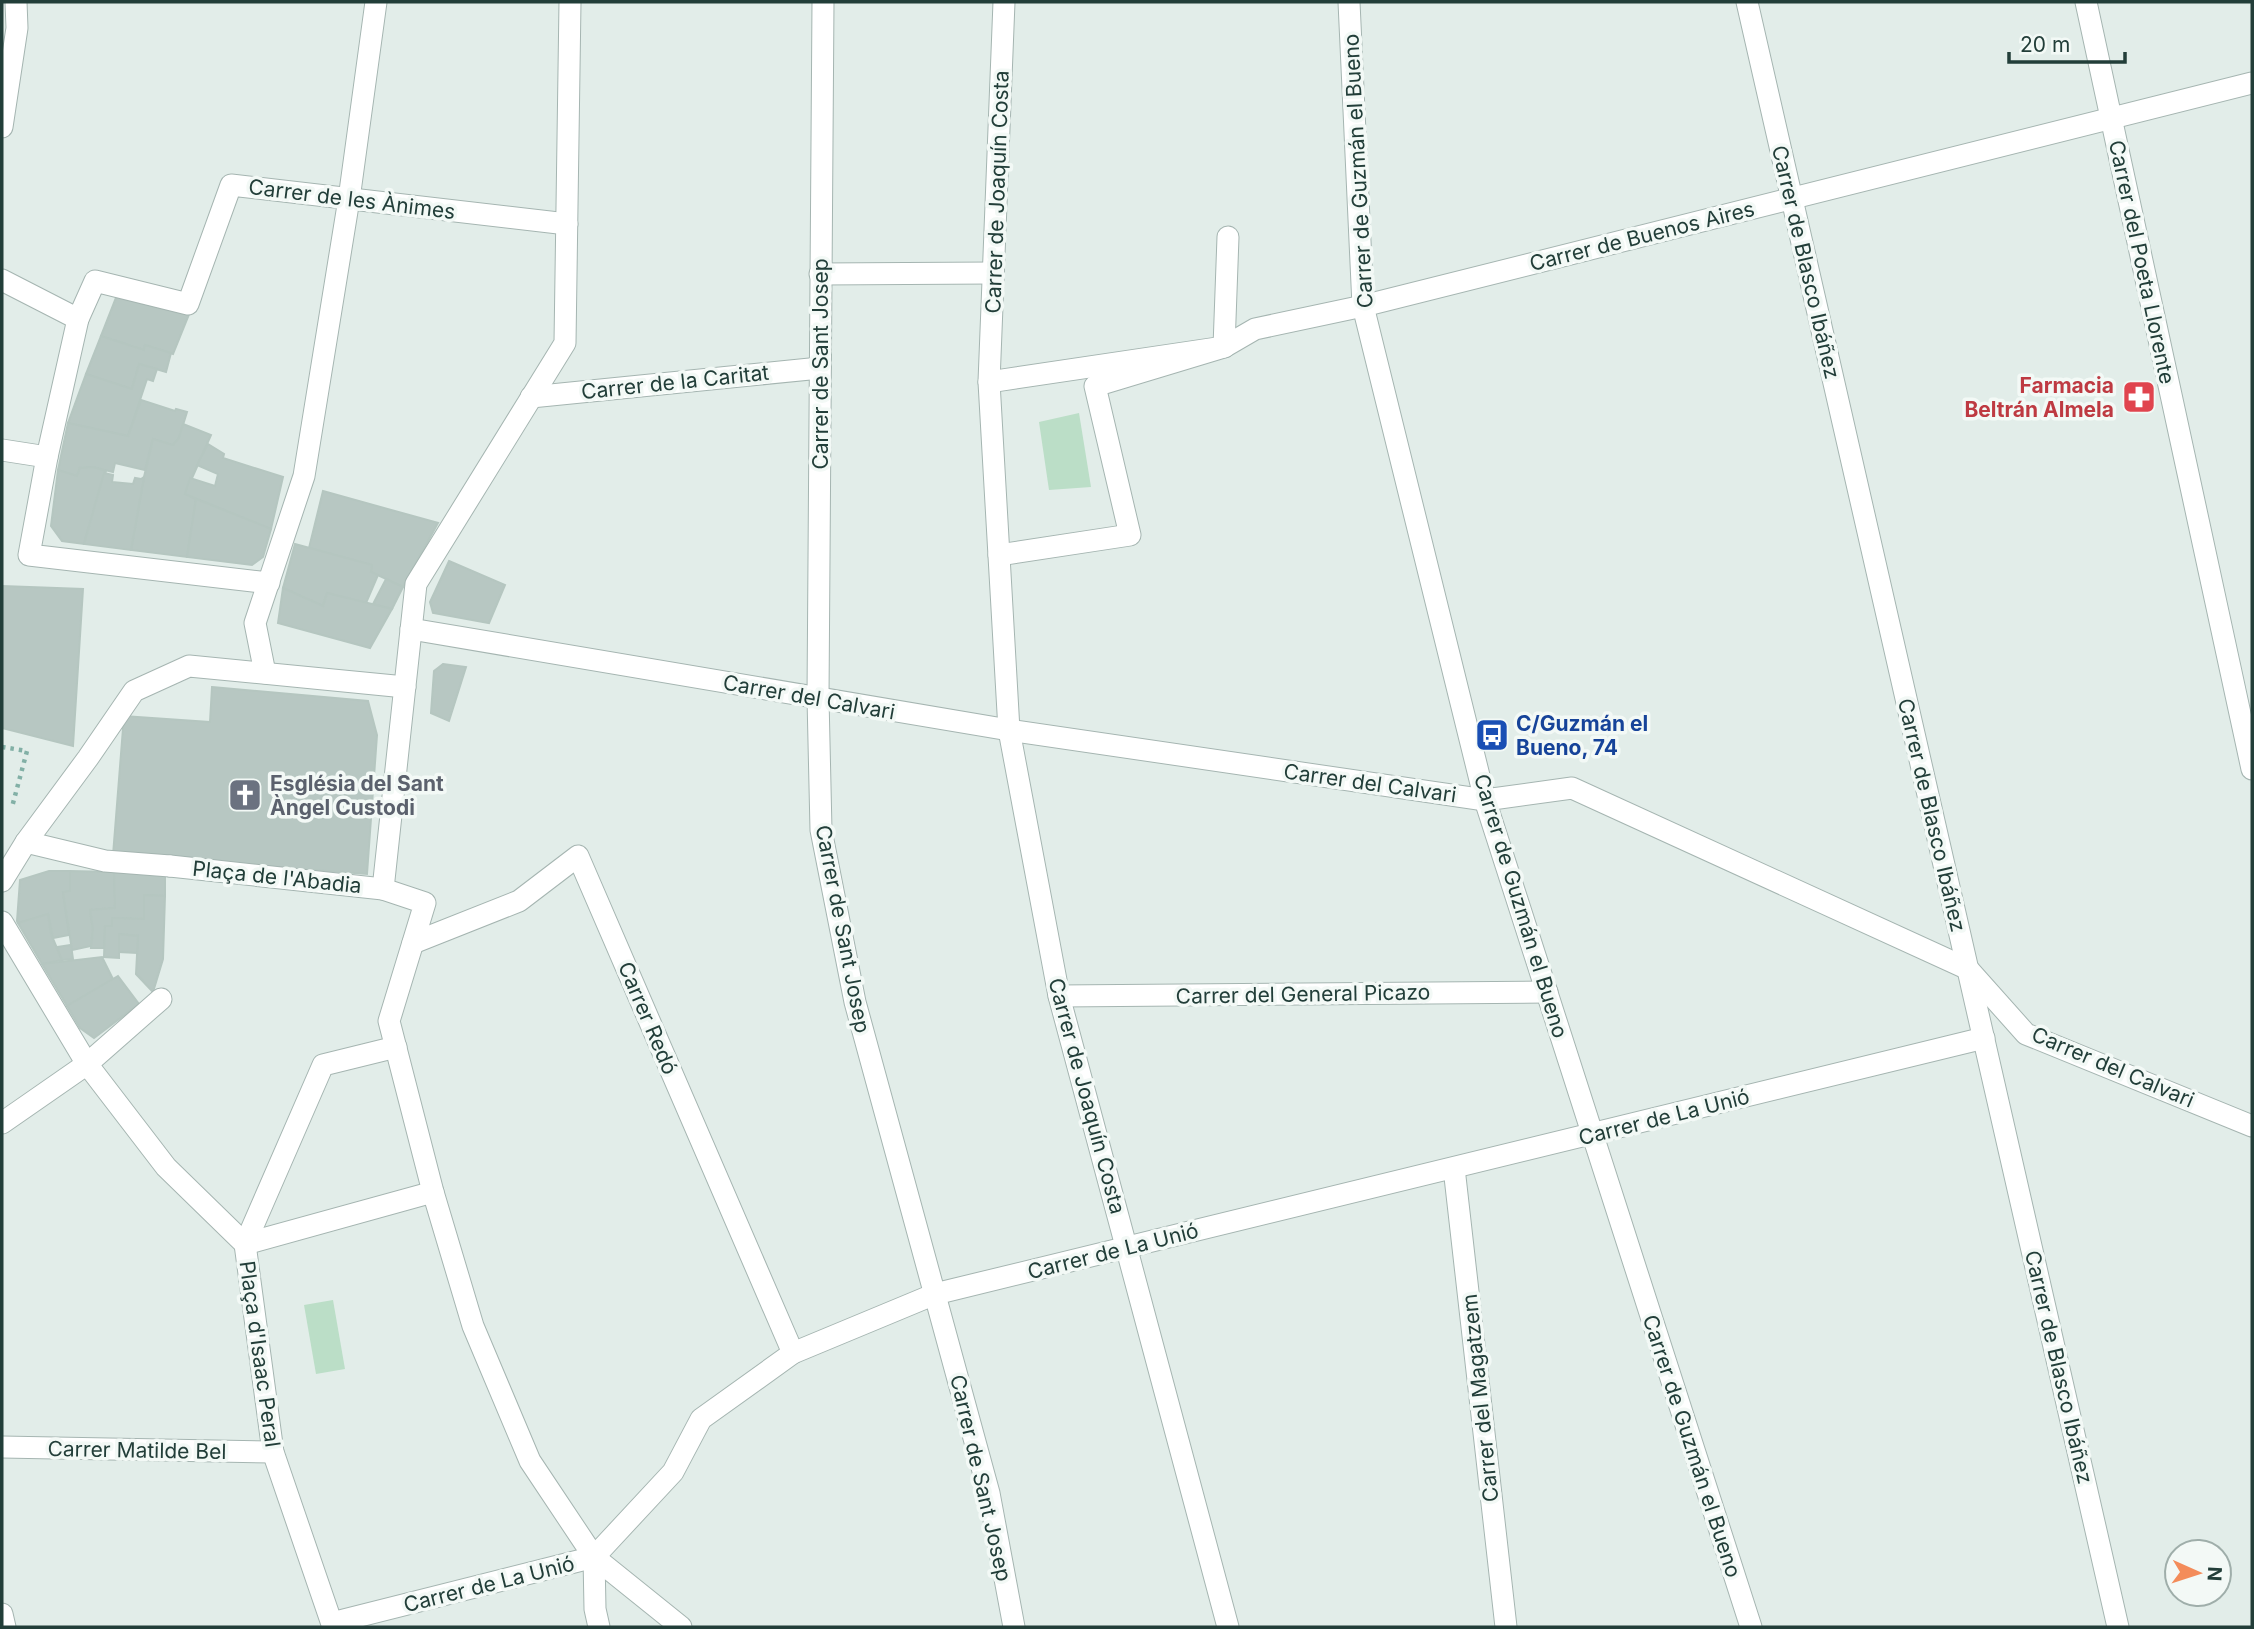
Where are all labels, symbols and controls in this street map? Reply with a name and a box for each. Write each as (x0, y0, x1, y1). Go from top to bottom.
scale bar (2009, 21, 2124, 65)
text: 20 m (2020, 32, 2070, 57)
street label: Carrer de Guzmán el Bueno (1338, 33, 1378, 309)
street label: Carrer de Joaquín Costa (980, 70, 1014, 314)
street label: Carrer del Poeta Llorente (2104, 138, 2180, 386)
street label: Carrer de Blasco Ibáñez (1767, 143, 1845, 381)
street label: Carrer de les Ànimes (247, 173, 457, 224)
street label: Carrer de Buenos Aires (1527, 196, 1757, 276)
street label: Carrer de Sant Josep (808, 258, 833, 470)
street label: Carrer de la Caritat (580, 360, 770, 404)
place label: Farmacia Beltrán Almela (1964, 373, 2114, 422)
pharmacy icon: Farmacia Beltrán Almela (2120, 378, 2158, 416)
street label: Carrer del Calvari (721, 670, 897, 724)
street label: Carrer de Blasco Ibáñez (1893, 696, 1971, 934)
place label: C/Guzmán el Bueno, 74 (1516, 711, 1648, 760)
bus stop icon: C/Guzmán el Bueno, 74 (1473, 716, 1511, 754)
street label: Carrer del Calvari (1282, 758, 1458, 808)
place label: Església del Sant Àngel Custodi (270, 771, 444, 820)
street label: Carrer de Guzmán el Bueno (1469, 771, 1573, 1041)
church icon: Església del Sant Àngel Custodi (226, 776, 264, 814)
street label: Carrer de Sant Josep (811, 823, 875, 1035)
street label: Plaça de l'Abadia (191, 856, 363, 898)
street label: Carrer Redó (613, 958, 683, 1078)
street label: Carrer de Joaquín Costa (1043, 975, 1131, 1217)
street label: Carrer del General Picazo (1175, 979, 1431, 1009)
street label: Carrer del Calvari (2028, 1021, 2198, 1113)
street label: Carrer de La Unió (1576, 1084, 1752, 1150)
street label: Carrer de La Unió (1025, 1218, 1201, 1284)
street label: Carrer de Blasco Ibáñez (2020, 1248, 2098, 1486)
street label: Plaça d'Isaac Peral (235, 1259, 285, 1449)
street label: Carrer del Magatzem (1457, 1293, 1503, 1503)
street label: Carrer de Guzmán el Bueno (1638, 1311, 1746, 1581)
street label: Carrer de Sant Josep (945, 1372, 1017, 1584)
street label: Carrer Matilde Bel (47, 1436, 227, 1464)
north arrow (2163, 1538, 2233, 1608)
street label: Carrer de La Unió (401, 1551, 577, 1617)
text: N (2203, 1566, 2226, 1582)

